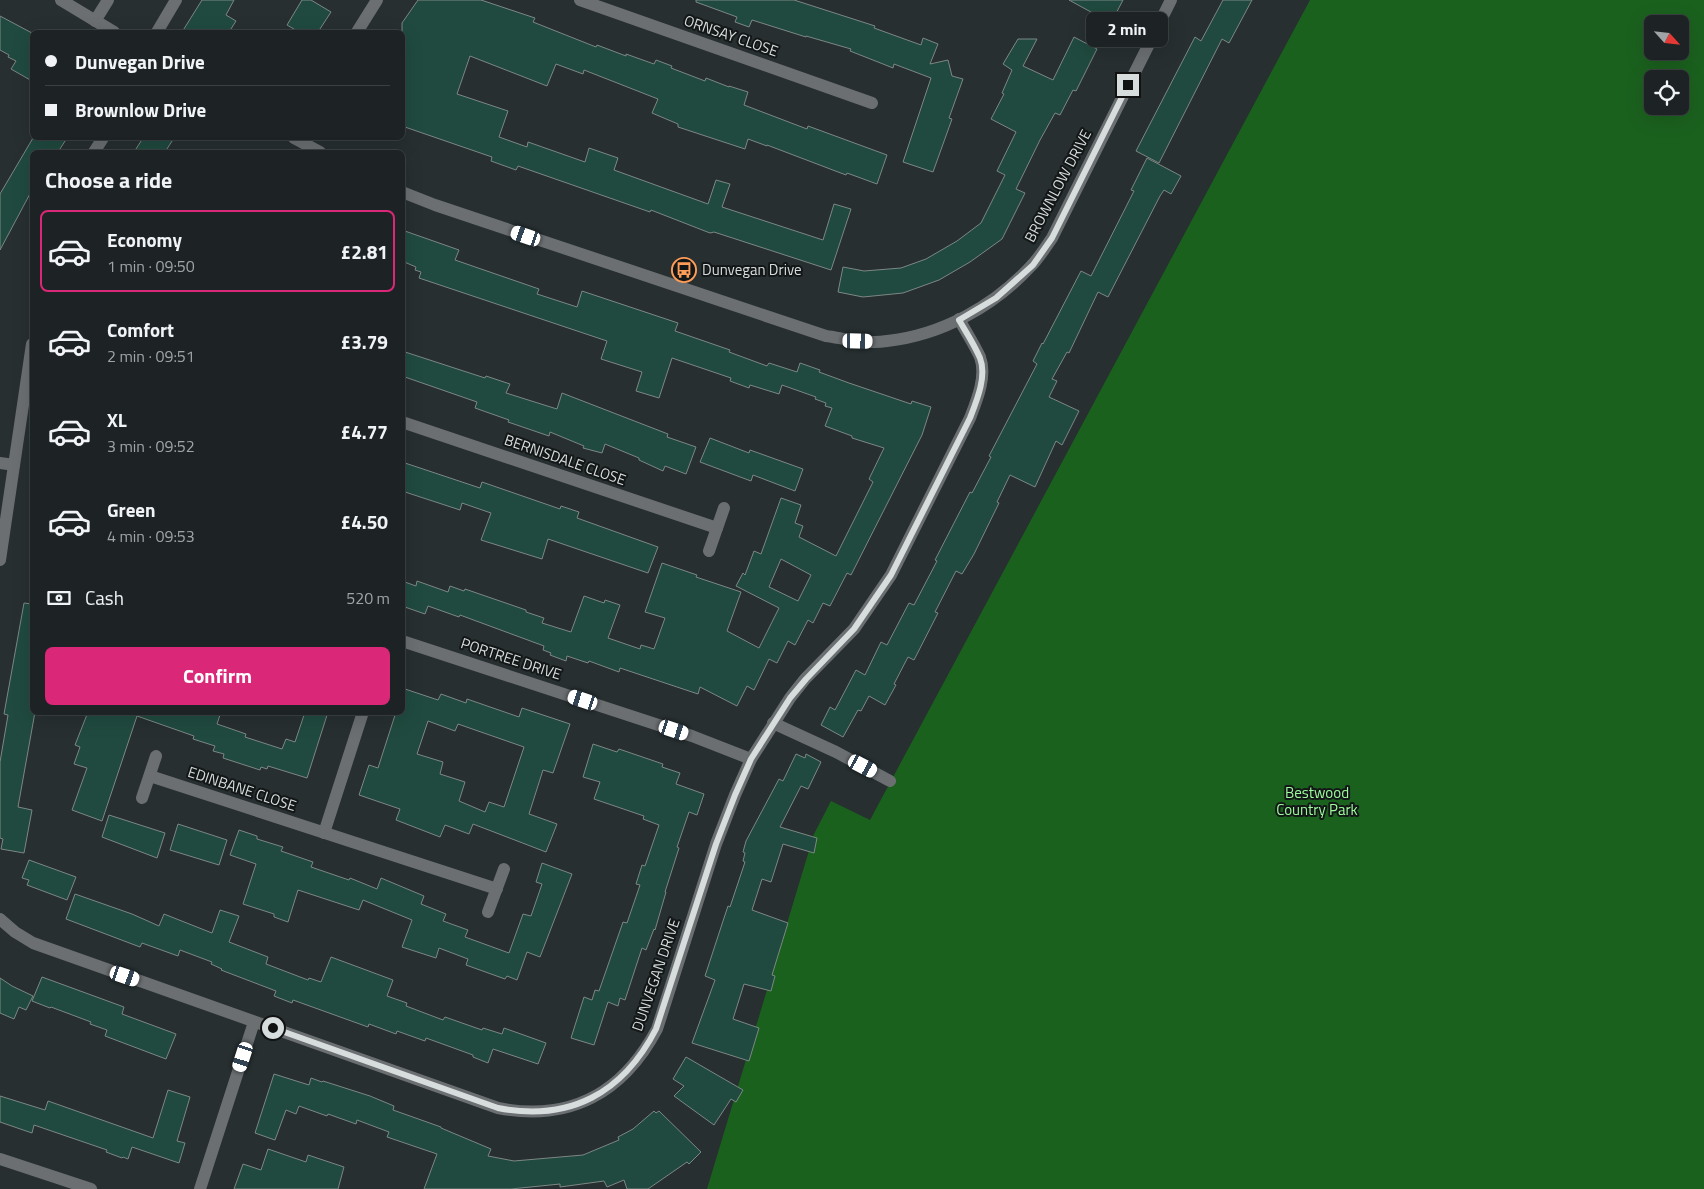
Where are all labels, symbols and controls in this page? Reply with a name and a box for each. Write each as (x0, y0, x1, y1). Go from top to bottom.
street label: ORNSAY CLOSE (681, 9, 781, 62)
callout: 2 min (1087, 12, 1169, 48)
north arrow (1644, 15, 1689, 60)
map controls (1644, 15, 1689, 115)
text: 2 min (1108, 17, 1146, 41)
text: Dunvegan Drive (75, 47, 205, 76)
button: locate (1644, 70, 1689, 115)
route end (1117, 74, 1139, 96)
text: Brownlow Drive (75, 95, 206, 124)
street label: BROWNLOW DRIVE (1018, 125, 1097, 246)
text: Choose a ride (45, 163, 172, 197)
car (509, 224, 542, 248)
text: Economy (107, 225, 182, 254)
icon: car (47, 229, 92, 274)
text: £2.81 (341, 237, 388, 266)
text: 1 min · 09:50 (107, 254, 195, 278)
bus stop icon: Dunvegan Drive (671, 257, 697, 283)
place label: Dunvegan Drive (702, 258, 802, 281)
text: Comfort (107, 315, 174, 344)
icon: car (47, 319, 92, 364)
text: £3.79 (341, 327, 388, 356)
car (842, 333, 873, 349)
text: 2 min · 09:51 (107, 344, 195, 368)
text: XL (107, 405, 127, 434)
icon: car (47, 409, 92, 454)
text: £4.77 (341, 417, 388, 446)
street label: BERNISDALE CLOSE (501, 428, 629, 491)
text: 3 min · 09:52 (107, 434, 195, 458)
text: Green (107, 495, 156, 524)
icon: car (47, 499, 92, 544)
text: £4.50 (341, 507, 388, 536)
text: 4 min · 09:53 (107, 524, 195, 548)
text: Cash (85, 583, 124, 612)
icon: cash (45, 584, 73, 612)
text: 520 m (346, 586, 390, 610)
street label: PORTREE DRIVE (458, 631, 564, 686)
button: Confirm (45, 647, 390, 705)
car (566, 688, 599, 712)
car (657, 718, 690, 742)
car (846, 752, 879, 780)
street label: EDINBANE CLOSE (185, 760, 299, 817)
park label: Bestwood Country Park (1276, 781, 1358, 821)
street label: DUNVEGAN DRIVE (626, 915, 686, 1034)
car (108, 964, 141, 988)
route start (262, 1017, 284, 1039)
car (231, 1040, 254, 1074)

